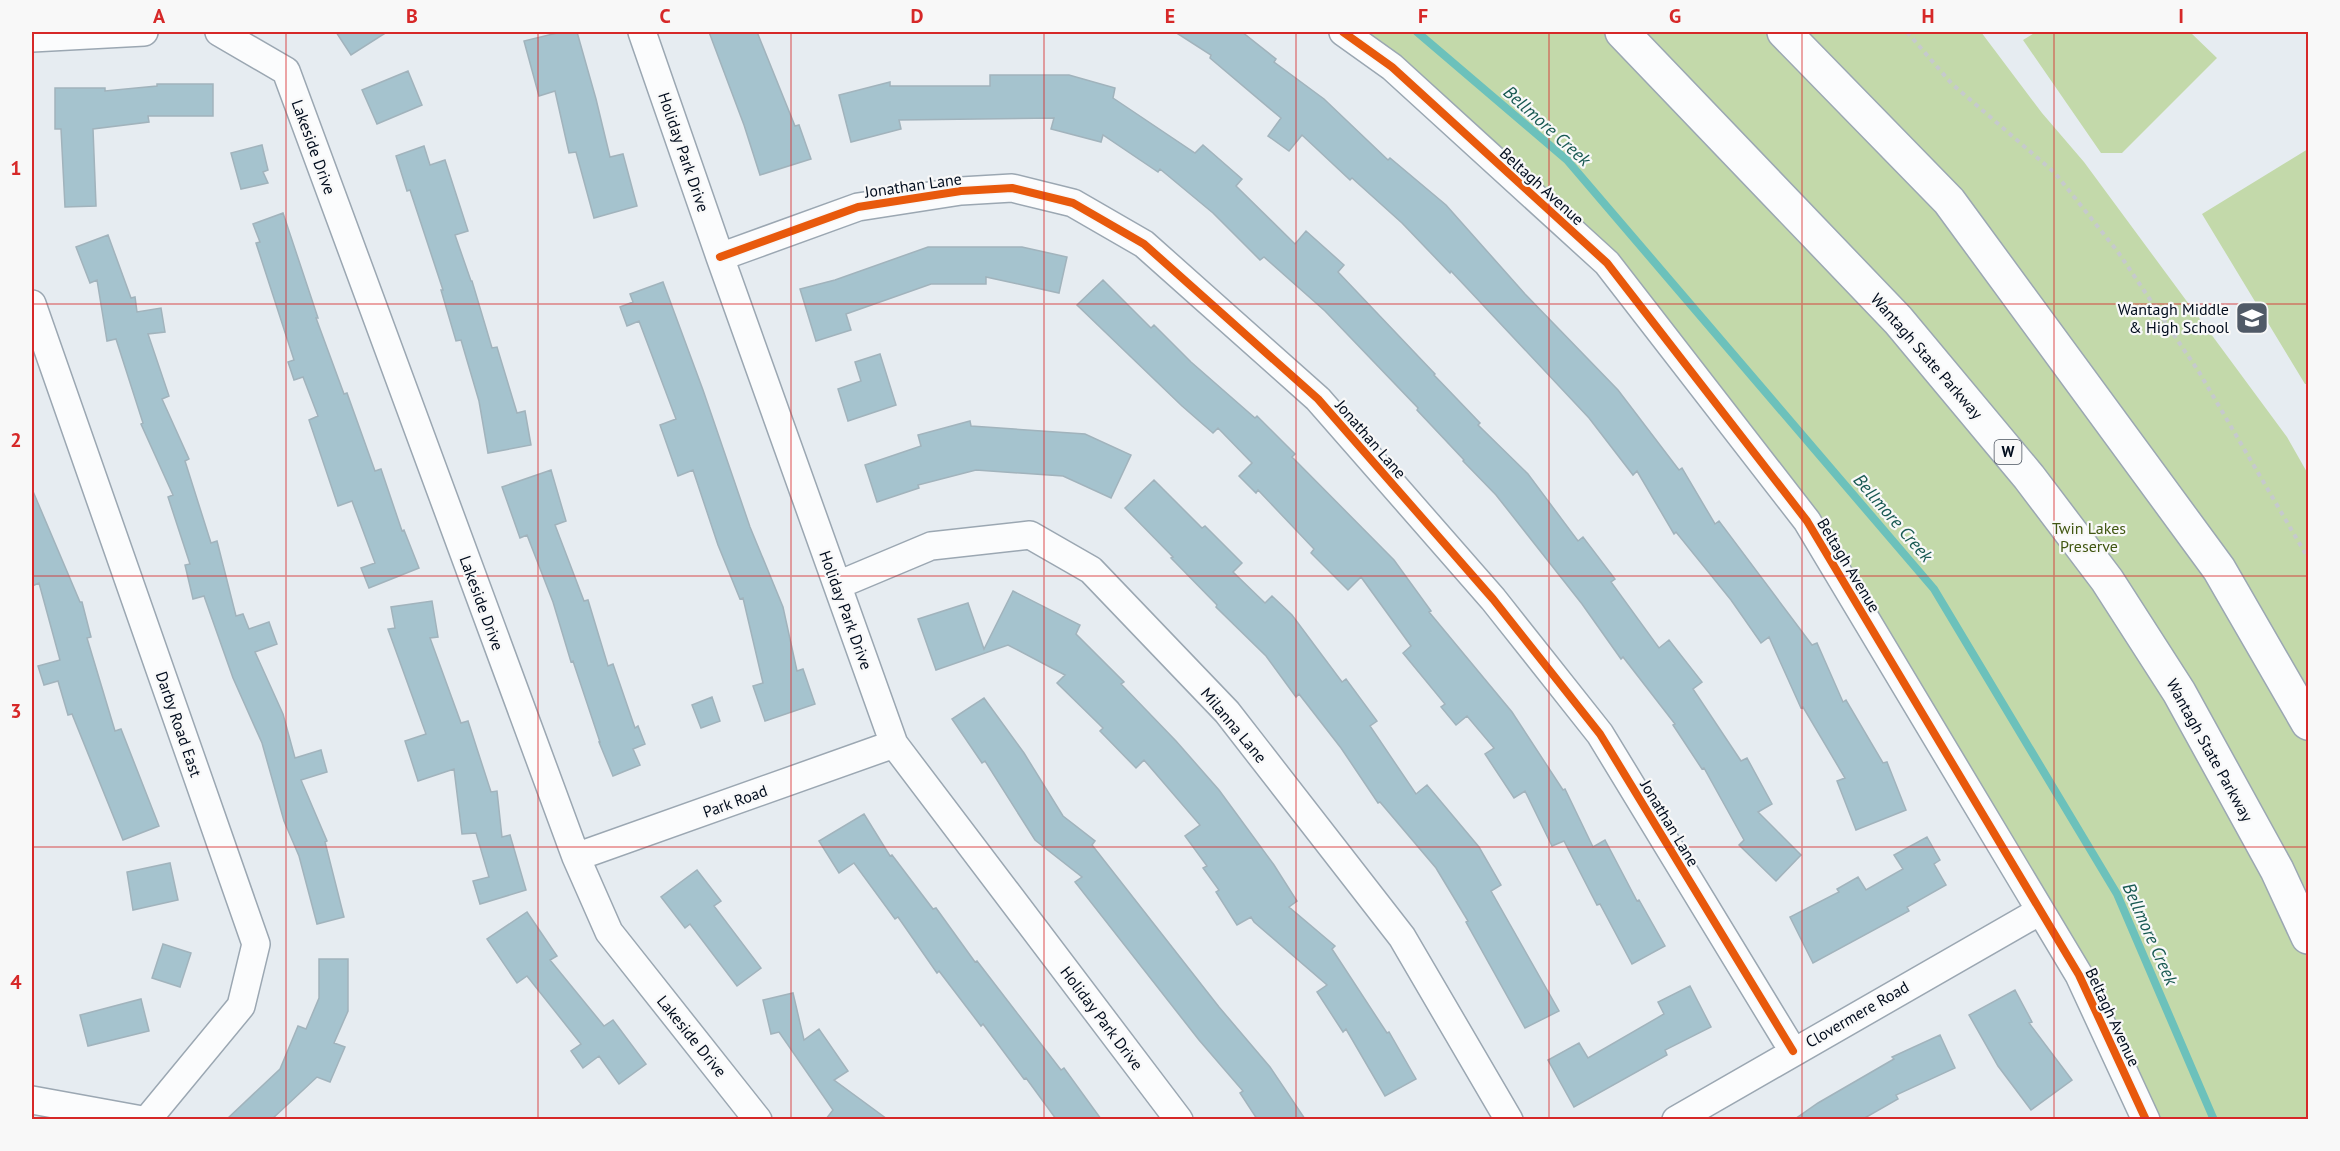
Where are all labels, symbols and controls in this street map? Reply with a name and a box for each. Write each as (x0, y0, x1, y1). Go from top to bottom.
text: A (153, 3, 166, 29)
text: B (406, 3, 418, 29)
text: C (659, 3, 671, 29)
text: D (911, 3, 924, 29)
text: E (1165, 3, 1175, 29)
text: F (1418, 3, 1428, 29)
text: G (1669, 3, 1681, 29)
text: H (1921, 3, 1935, 29)
text: I (2178, 3, 2184, 29)
water label: Bellmore Creek (1499, 80, 1596, 171)
street label: Holiday Park Drive (654, 90, 714, 214)
street label: Lakeside Drive (288, 97, 340, 197)
street label: Beltagh Avenue (1496, 143, 1588, 229)
text: 1 (10, 155, 22, 181)
street label: Jonathan Lane (862, 168, 963, 202)
street label: Wantagh State Parkway (1867, 289, 1987, 423)
place label: Wantagh Middle & High School (2118, 299, 2229, 337)
school or university icon: Wantagh Middle & High School (2234, 300, 2270, 336)
street label: Jonathan Lane (1331, 395, 1411, 482)
text: 2 (10, 427, 22, 453)
road number: W (1994, 440, 2022, 464)
water label: Bellmore Creek (1849, 469, 1939, 567)
street label: Beltagh Avenue (1813, 514, 1885, 616)
park label: Twin Lakes Preserve (2052, 518, 2126, 556)
street label: Holiday Park Drive (815, 548, 877, 672)
street label: Lakeside Drive (456, 553, 508, 653)
street label: Darby Road East (152, 669, 207, 780)
street label: Wantagh State Parkway (2162, 675, 2258, 825)
street label: Milanna Lane (1197, 683, 1271, 767)
text: 3 (10, 698, 22, 724)
street label: Jonathan Lane (1636, 775, 1704, 870)
street label: Park Road (700, 780, 770, 822)
water label: Bellmore Creek (2118, 879, 2184, 989)
street label: Holiday Park Drive (1056, 962, 1148, 1074)
street label: Beltagh Avenue (2081, 964, 2145, 1070)
text: 4 (10, 969, 22, 995)
street label: Clovermere Road (1802, 976, 1912, 1052)
street label: Lakeside Drive (653, 991, 731, 1081)

